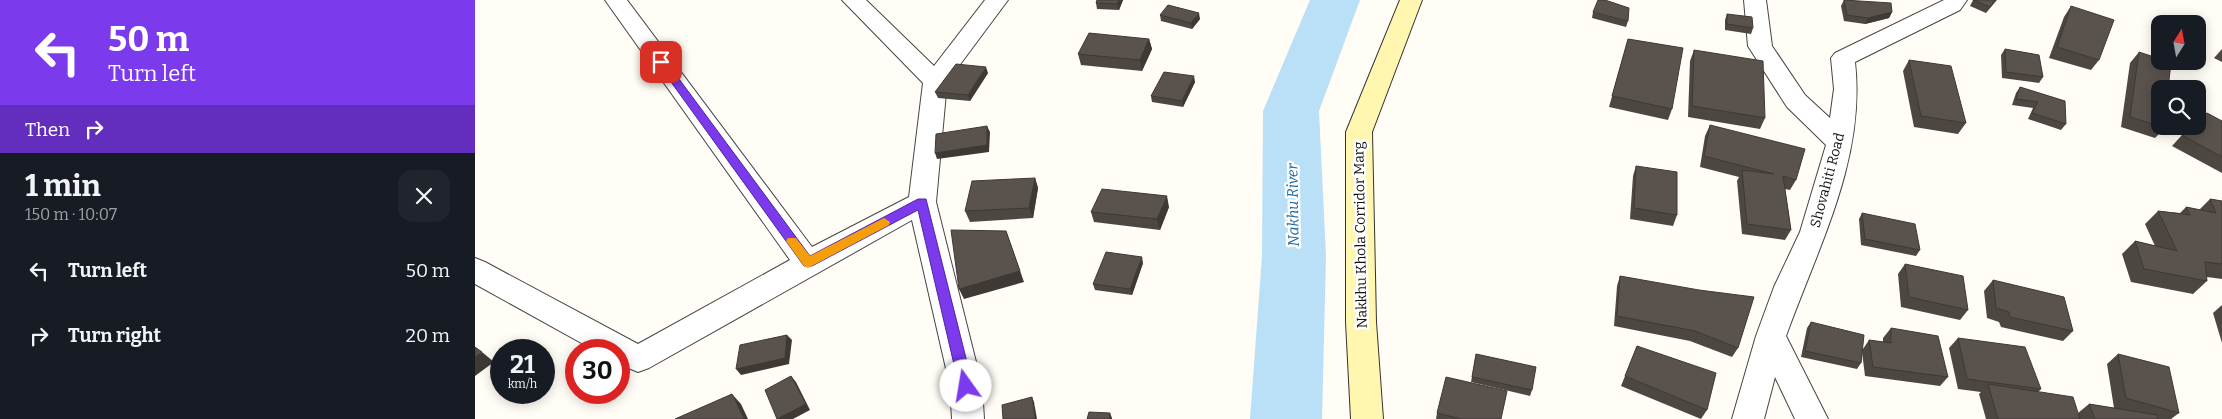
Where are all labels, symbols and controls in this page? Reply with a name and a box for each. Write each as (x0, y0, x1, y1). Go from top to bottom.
north arrow (2151, 15, 2206, 70)
map controls (2151, 15, 2206, 135)
text: 50 m (108, 18, 189, 60)
icon: left (25, 20, 90, 85)
pin (640, 41, 682, 83)
icon: arrive (647, 48, 675, 76)
text: Turn left (108, 60, 196, 87)
button: search (2151, 80, 2206, 135)
icon: right (80, 115, 108, 143)
text: Then (25, 118, 70, 141)
street label: Shovahiti Road (1807, 131, 1848, 229)
street label: Nakkhu Khola Corridor Marg (1350, 141, 1371, 329)
water label: Nakhu River (1283, 162, 1303, 247)
text: 1 min (25, 168, 101, 204)
button: close (398, 170, 450, 222)
text: 150 m · 10:07 (25, 205, 117, 224)
icon: left (25, 257, 53, 285)
text: Turn left (68, 259, 147, 282)
text: 50 m (406, 259, 450, 282)
icon: right (25, 322, 53, 350)
text: Turn right (68, 324, 161, 347)
text: 20 m (406, 324, 450, 347)
speed limit sign: 30 (565, 339, 630, 404)
text: 21 (510, 350, 535, 380)
position arrow (939, 359, 991, 411)
text: km/h (508, 377, 537, 391)

